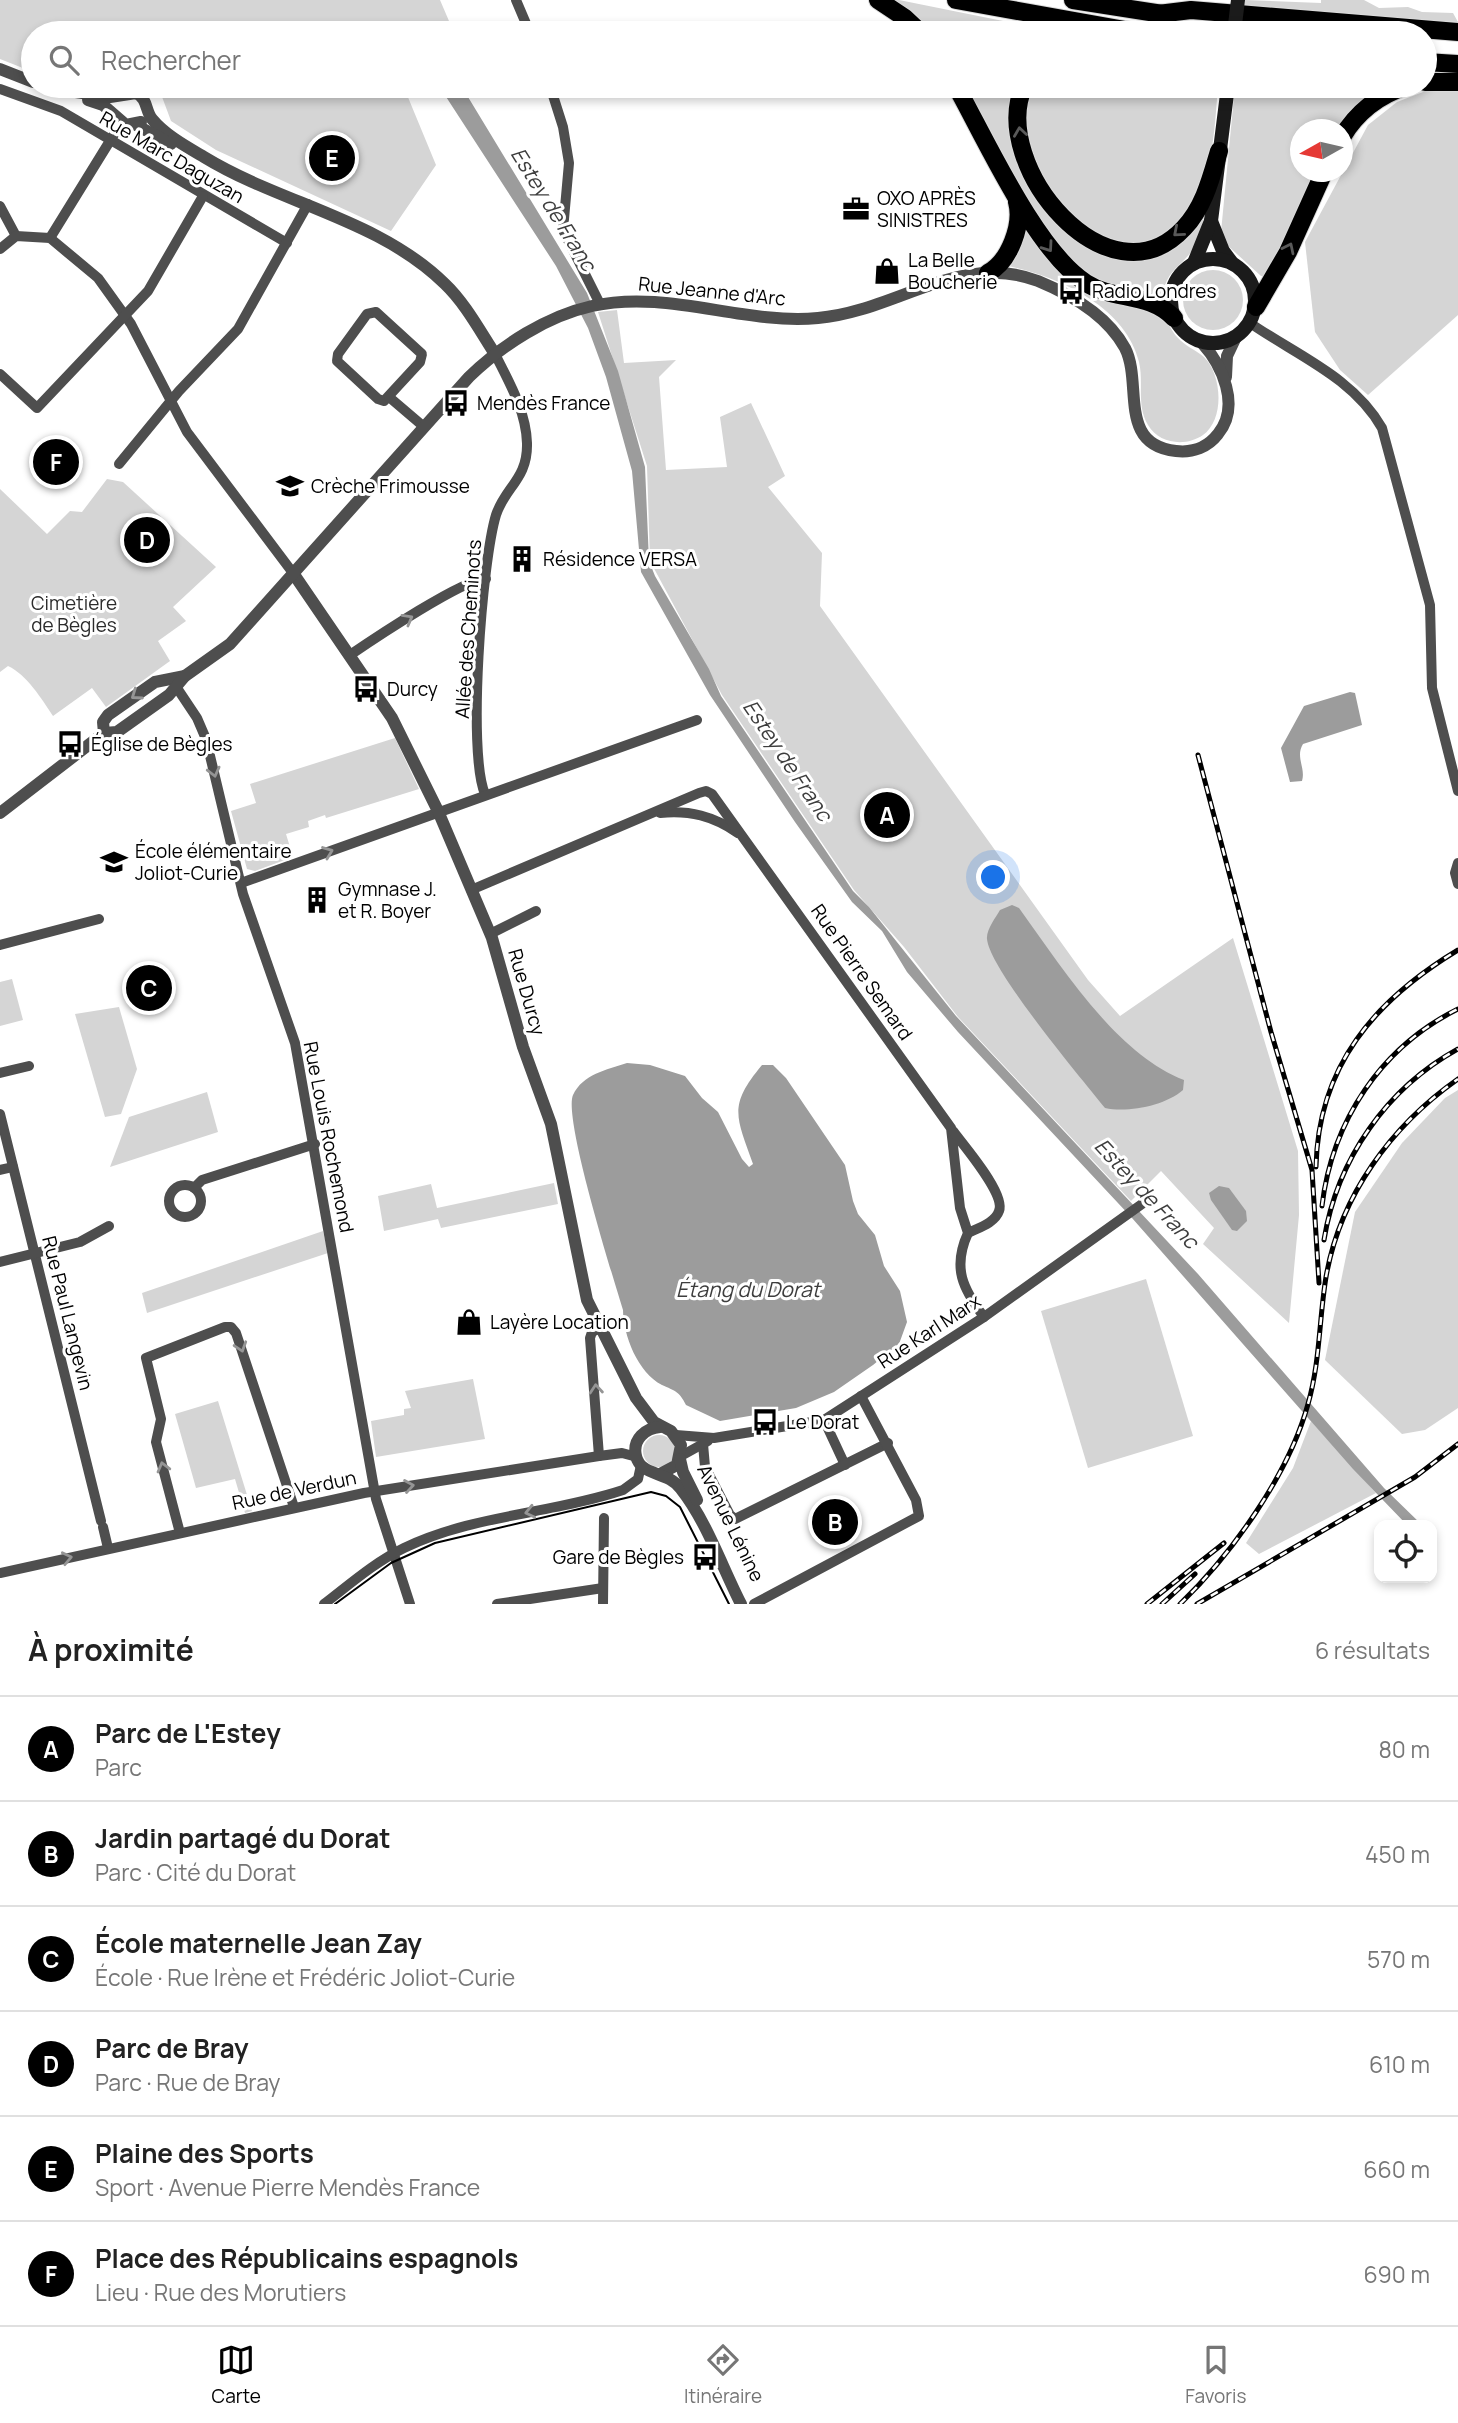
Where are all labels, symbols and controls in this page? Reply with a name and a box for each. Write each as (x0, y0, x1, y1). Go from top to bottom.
search box (21, 21, 1437, 98)
icon: search (45, 41, 83, 79)
text: Rechercher (101, 42, 241, 78)
street label: Rue Marc Daguzan (95, 105, 249, 209)
north arrow (1290, 119, 1353, 182)
one-way arrow (1013, 127, 1028, 138)
pin: E (309, 132, 355, 184)
water label: Estey de Franc (505, 142, 604, 278)
place label: OXO APRÈS SINISTRES (877, 185, 976, 233)
office icon: OXO APRÈS SINISTRES (841, 194, 871, 224)
one-way arrow (1173, 224, 1186, 236)
one-way arrow (1040, 239, 1052, 252)
one-way arrow (1281, 243, 1295, 255)
place label: La Belle Boucherie (908, 247, 997, 295)
shop icon: La Belle Boucherie (872, 256, 902, 286)
street label: Rue Jeanne d'Arc (637, 270, 787, 312)
bus stop icon: Radio Londres (1056, 276, 1086, 306)
place label: Radio Londres (1092, 278, 1216, 304)
bus stop icon: Mendès France (441, 388, 471, 418)
place label: Mendès France (477, 390, 610, 416)
pin: F (33, 436, 79, 488)
school or university icon: Crèche Frimousse (275, 471, 305, 501)
place label: Crèche Frimousse (311, 473, 470, 499)
pin: D (124, 514, 170, 566)
street label: Allée des Cheminots (449, 539, 487, 719)
building icon: Résidence VERSA (507, 544, 537, 574)
place label: Résidence VERSA (543, 546, 697, 572)
park label: Cimetière de Bègles (31, 590, 117, 638)
one-way arrow (400, 614, 413, 627)
bus stop icon: Durcy (351, 674, 381, 704)
place label: Durcy (387, 676, 438, 702)
one-way arrow (131, 687, 144, 699)
water label: Estey de Franc (737, 694, 840, 828)
bus stop icon: Église de Bègles (55, 729, 85, 759)
place label: Église de Bègles (91, 731, 233, 757)
one-way arrow (206, 766, 220, 778)
pin: A (864, 789, 910, 841)
place label: École élémentaire Joliot-Curie (135, 838, 292, 886)
one-way arrow (321, 846, 333, 860)
school or university icon: École élémentaire Joliot-Curie (99, 847, 129, 877)
your location (976, 860, 1010, 894)
place label: Gymnase J. et R. Boyer (338, 876, 437, 924)
building icon: Gymnase J. et R. Boyer (302, 885, 332, 915)
street label: Rue Pierre Semard (805, 899, 919, 1045)
street label: Rue Durcy (502, 946, 552, 1038)
pin: C (126, 962, 172, 1014)
street label: Rue Louis Rochemond (298, 1039, 360, 1235)
water label: Estey de Franc (1089, 1132, 1207, 1256)
street label: Rue Paul Langevin (36, 1233, 100, 1393)
water label: Étang du Dorat (676, 1275, 823, 1303)
street label: Rue Karl Marx (872, 1288, 986, 1374)
shop icon: Layère Location (454, 1307, 484, 1337)
place label: Layère Location (490, 1309, 629, 1335)
one-way arrow (233, 1341, 247, 1353)
one-way arrow (589, 1383, 604, 1394)
bus stop icon: Le Dorat (750, 1407, 780, 1437)
place label: Le Dorat (786, 1409, 859, 1435)
street label: Avenue Lénine (691, 1460, 771, 1586)
one-way arrow (156, 1461, 171, 1473)
street label: Rue de Verdun (230, 1464, 358, 1516)
one-way arrow (403, 1479, 415, 1494)
pin: B (812, 1496, 858, 1548)
one-way arrow (524, 1504, 536, 1518)
map controls (1374, 1520, 1437, 1583)
button: locate (1374, 1520, 1437, 1583)
bus stop icon: Gare de Bègles (690, 1542, 720, 1572)
place label: Gare de Bègles (553, 1544, 684, 1570)
one-way arrow (61, 1551, 73, 1566)
text: À proximité (28, 1629, 194, 1670)
text: 6 résultats (1315, 1634, 1430, 1666)
text: Parc de L'Estey (95, 1715, 281, 1751)
text: A (43, 1733, 59, 1765)
text: 80 m (1379, 1733, 1430, 1765)
text: Parc (95, 1751, 142, 1783)
text: Jardin partagé du Dorat (95, 1820, 390, 1856)
text: B (44, 1838, 58, 1870)
text: 450 m (1365, 1838, 1430, 1870)
text: Parc · Cité du Dorat (95, 1856, 296, 1888)
text: École maternelle Jean Zay (95, 1925, 422, 1961)
text: C (43, 1943, 60, 1975)
text: 570 m (1367, 1943, 1430, 1975)
text: École · Rue Irène et Frédéric Joliot-Curie (95, 1961, 515, 1993)
text: Parc de Bray (95, 2030, 249, 2066)
text: D (43, 2048, 59, 2080)
text: 610 m (1369, 2048, 1430, 2080)
text: Parc · Rue de Bray (95, 2066, 280, 2098)
text: Plaine des Sports (95, 2135, 314, 2171)
text: E (44, 2153, 58, 2185)
text: 660 m (1363, 2153, 1430, 2185)
text: Sport · Avenue Pierre Mendès France (95, 2171, 480, 2203)
text: Place des Républicains espagnols (95, 2240, 518, 2276)
text: F (45, 2258, 57, 2290)
text: 690 m (1364, 2258, 1430, 2290)
text: Lieu · Rue des Morutiers (95, 2276, 346, 2308)
tab: Carte (212, 2341, 261, 2409)
tab: Itinéraire (684, 2341, 762, 2409)
tab: Favoris (1185, 2341, 1246, 2409)

